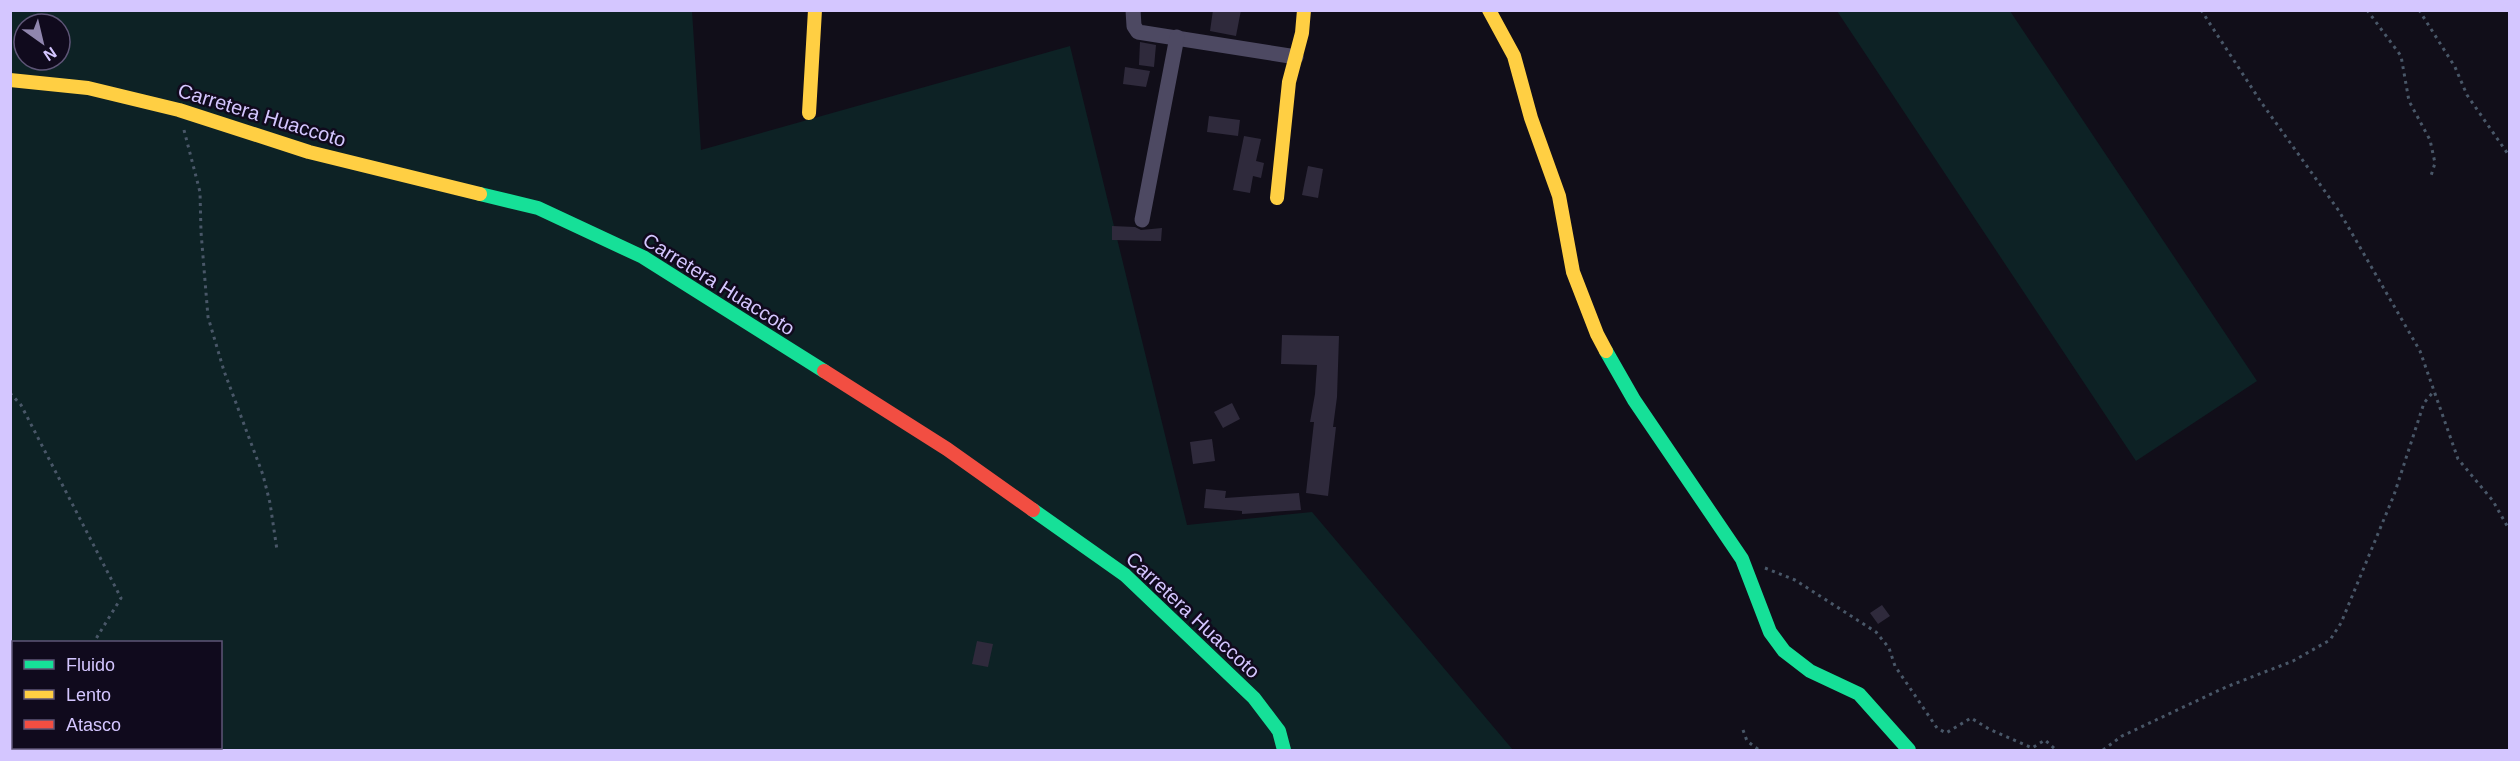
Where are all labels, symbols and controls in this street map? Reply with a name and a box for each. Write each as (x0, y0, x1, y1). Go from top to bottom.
north arrow (12, 12, 72, 72)
text: N (41, 44, 60, 64)
street label: Carretera Huaccoto (175, 79, 349, 151)
street label: Carretera Huaccoto (639, 228, 799, 340)
street label: Carretera Huaccoto (1122, 547, 1264, 683)
legend (12, 641, 222, 749)
text: Fluido (66, 655, 115, 675)
text: Lento (66, 685, 111, 705)
text: Atasco (66, 715, 121, 735)

